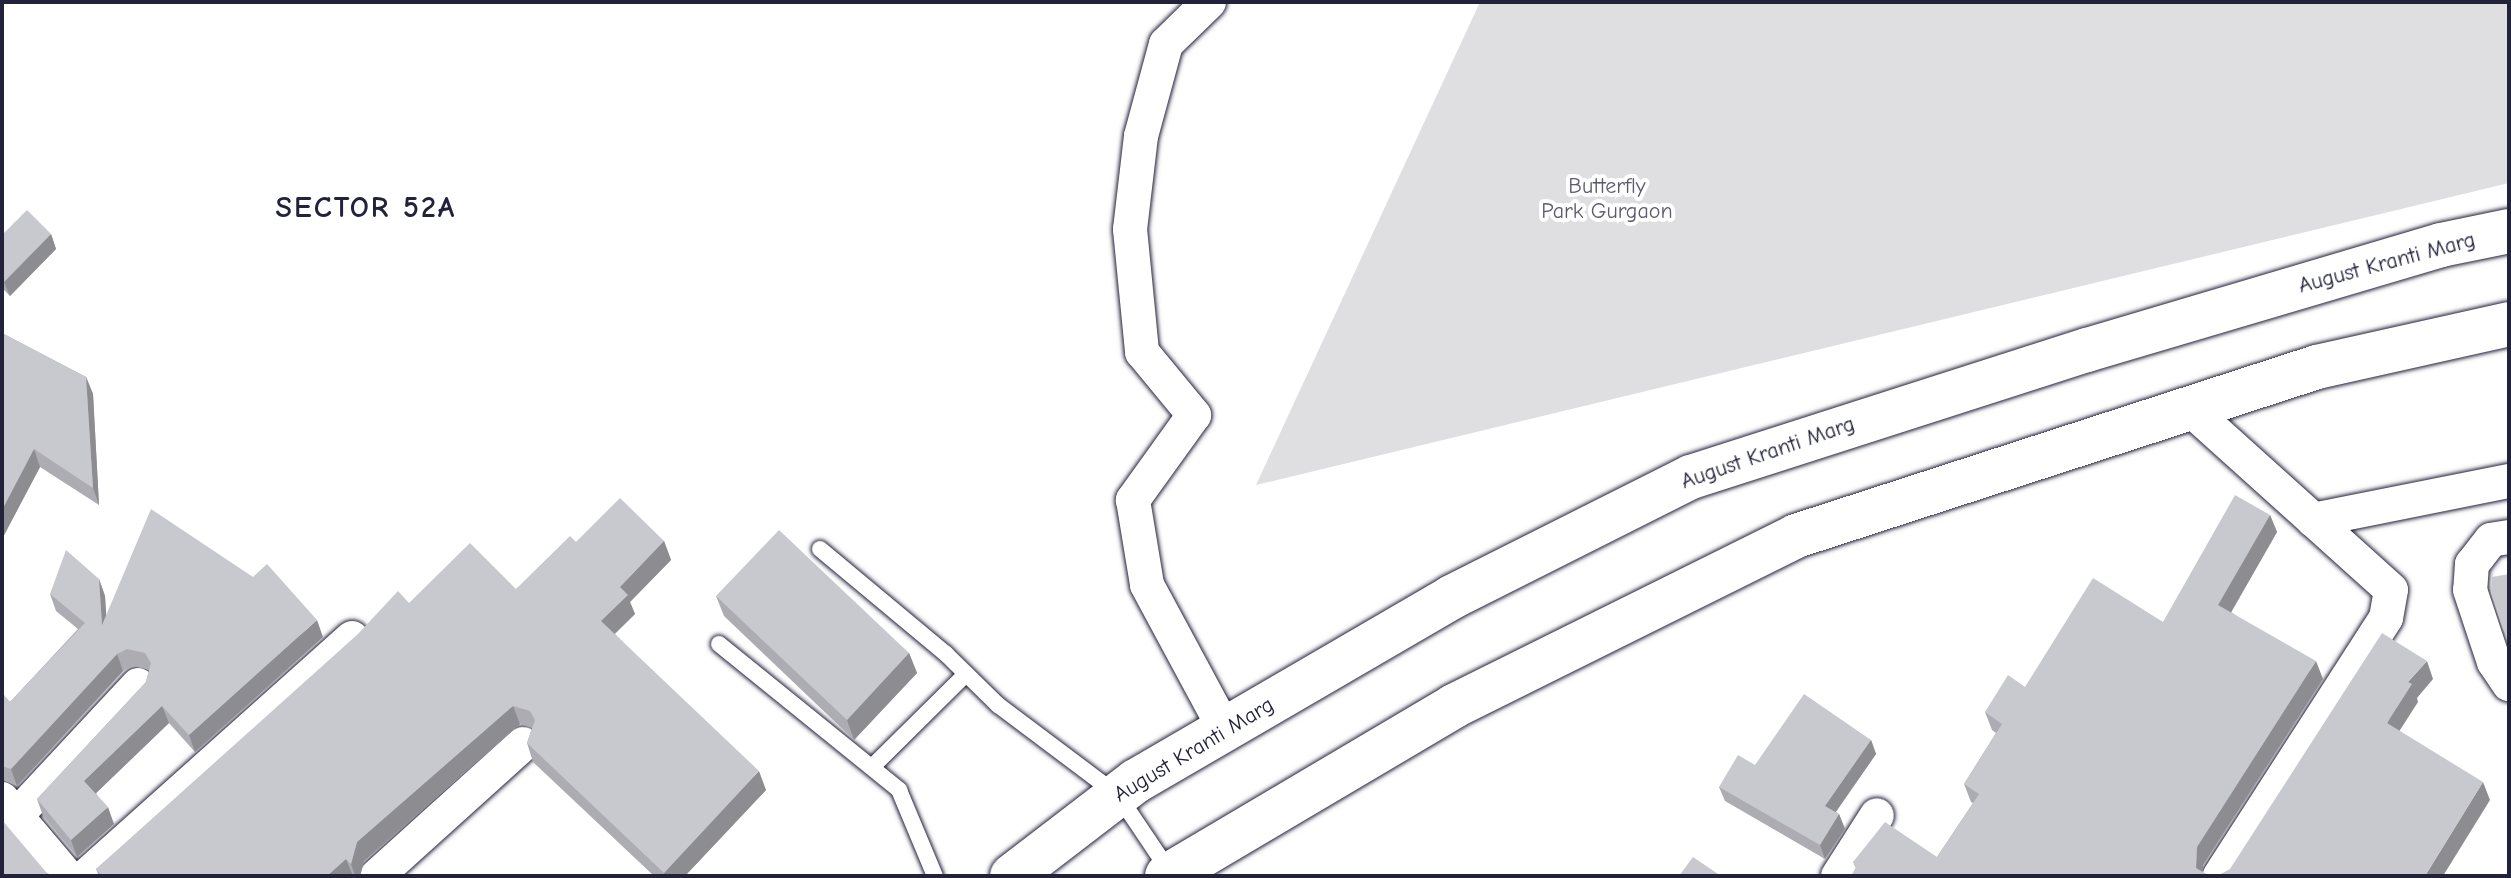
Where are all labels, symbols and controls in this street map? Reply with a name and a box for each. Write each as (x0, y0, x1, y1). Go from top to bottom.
park label: Butterfly Park Gurgaon (1541, 173, 1673, 224)
district label: SECTOR 52A (276, 190, 456, 226)
street label: August Kranti Marg (2296, 227, 2478, 299)
street label: August Kranti Marg (1678, 411, 1858, 495)
street label: August Kranti Marg (1109, 692, 1279, 808)

